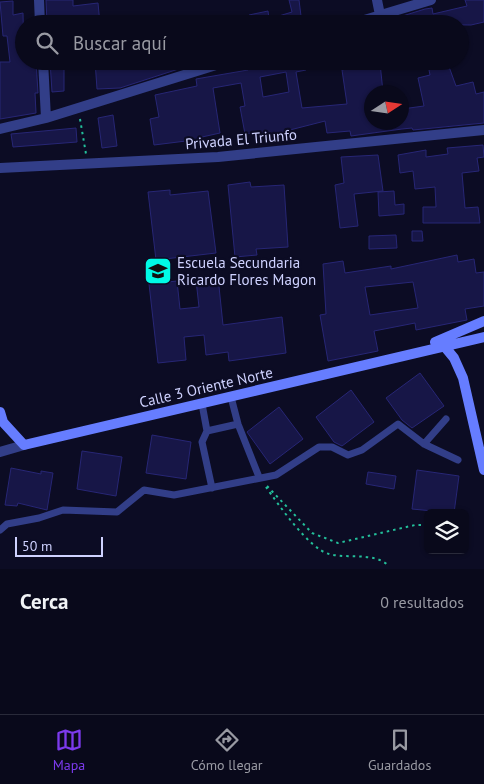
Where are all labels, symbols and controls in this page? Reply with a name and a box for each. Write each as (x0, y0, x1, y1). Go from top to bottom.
search box (15, 15, 469, 70)
icon: search (33, 29, 61, 57)
text: Buscar aquí (73, 31, 167, 55)
north arrow (364, 85, 409, 130)
street label: Privada El Triunfo (184, 125, 298, 153)
place label: Escuela Secundaria Ricardo Flores Magon (177, 253, 316, 289)
school or university icon: Escuela Secundaria Ricardo Flores Magon (143, 256, 173, 286)
street label: Calle 3 Oriente Norte (137, 362, 275, 412)
map controls (424, 509, 469, 554)
button: layers (424, 509, 469, 554)
scale bar (15, 534, 102, 557)
text: 50 m (22, 537, 52, 555)
text: Cerca (20, 588, 69, 615)
text: 0 resultados (380, 592, 464, 612)
tab: Mapa (53, 726, 85, 774)
tab: Cómo llegar (191, 726, 263, 774)
tab: Guardados (368, 726, 431, 774)

